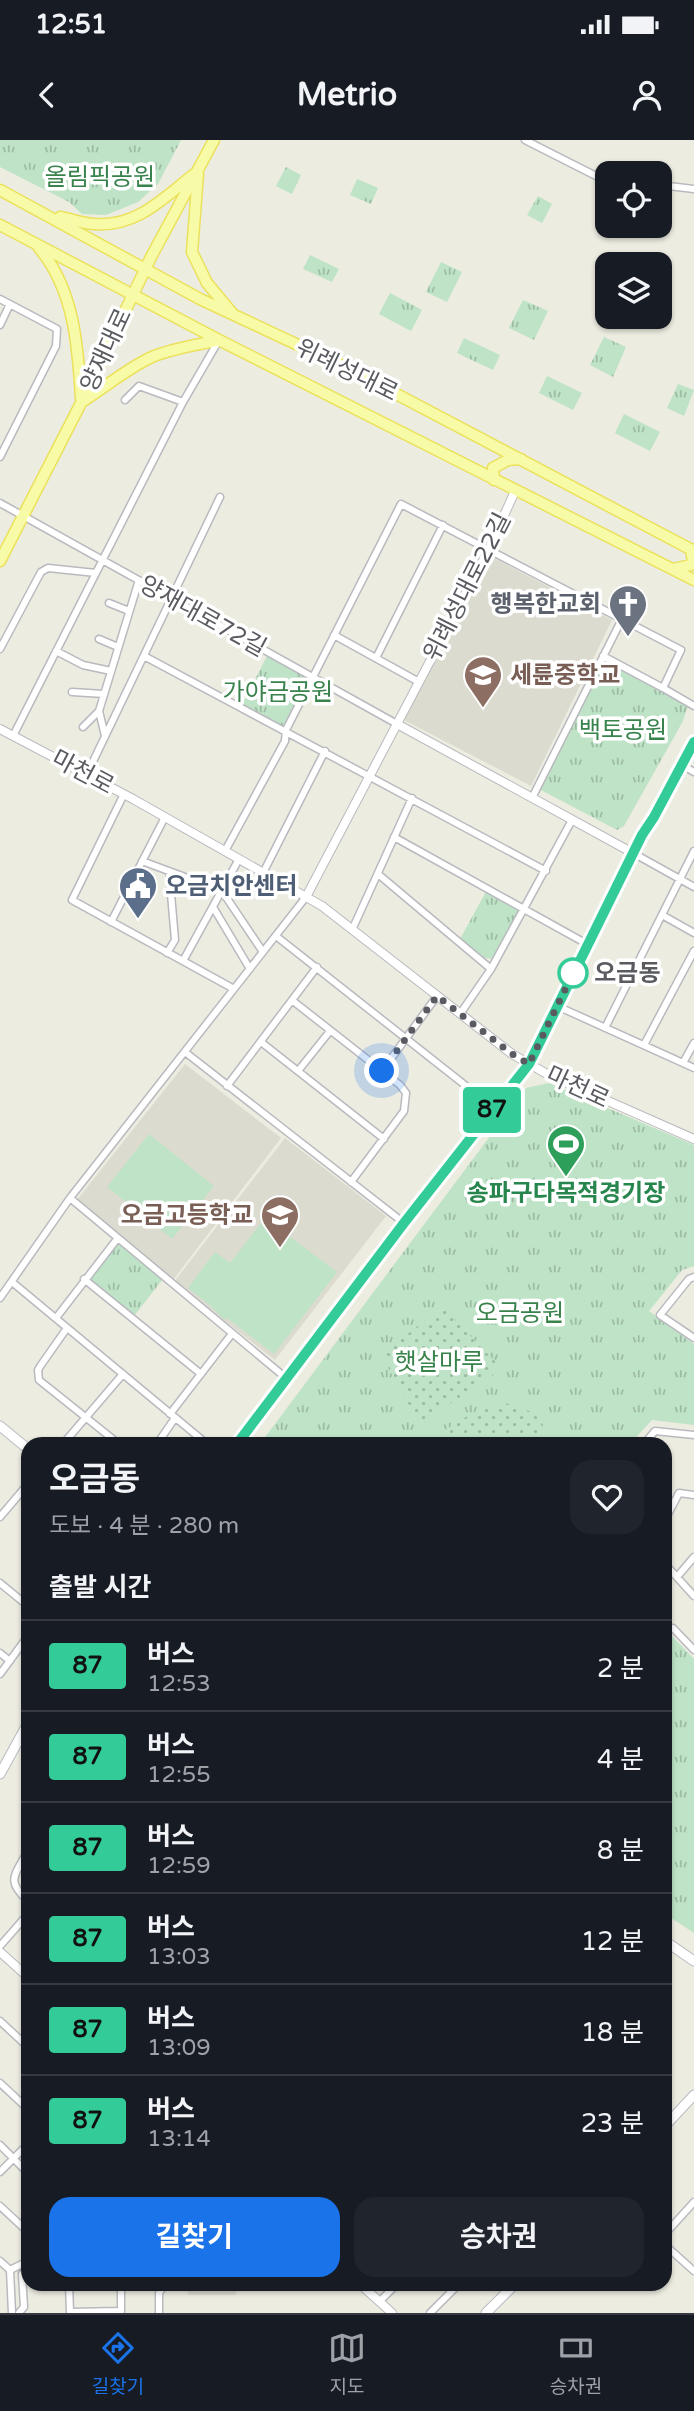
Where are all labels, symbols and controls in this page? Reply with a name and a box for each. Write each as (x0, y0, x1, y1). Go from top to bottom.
text: 12:51 (35, 9, 107, 40)
icon: back (28, 76, 66, 114)
text: Metrio (297, 76, 397, 114)
icon: person (628, 76, 666, 114)
map controls (595, 161, 672, 329)
button: locate (595, 161, 672, 238)
park label: 올림픽공원 (45, 163, 155, 192)
button: layers (595, 252, 672, 329)
street label: 양재대로 (75, 304, 138, 396)
street label: 위례성대로 (291, 333, 403, 408)
street label: 위례성대로22길 (418, 508, 517, 666)
street label: 양재대로72길 (134, 570, 271, 663)
church icon: 행복한교회 (607, 583, 649, 638)
place label: 행복한교회 (491, 590, 601, 619)
school or university icon: 세륜중학교 (462, 654, 504, 709)
place label: 세륜중학교 (510, 661, 620, 690)
park label: 가야금공원 (223, 678, 333, 707)
park label: 백토공원 (579, 716, 667, 745)
street label: 마천로 (47, 744, 119, 801)
public building icon: 오금치안센터 (117, 865, 159, 920)
place label: 오금치안센터 (165, 872, 297, 901)
marker: 오금동 (558, 958, 588, 988)
place label: 오금동 (594, 959, 660, 988)
your location (364, 1053, 399, 1088)
street label: 마천로 (542, 1060, 614, 1115)
line badge: 87 (461, 1087, 524, 1133)
text: 87 (477, 1095, 507, 1124)
sports icon: 송파구다목적경기장 (545, 1123, 587, 1178)
place label: 송파구다목적경기장 (467, 1179, 665, 1208)
school or university icon: 오금고등학교 (259, 1194, 301, 1249)
place label: 오금고등학교 (121, 1201, 253, 1230)
park label: 오금공원 (476, 1299, 564, 1328)
park label: 햇살마루 (395, 1348, 483, 1377)
text: 오금동 (49, 1460, 140, 1499)
button: heart (570, 1460, 644, 1534)
text: 도보 · 4 분 · 280 m (49, 1512, 239, 1540)
text: 출발 시간 (49, 1572, 151, 1603)
text: 버스 (147, 1639, 195, 1670)
text: 87 (72, 1651, 103, 1680)
text: 2 분 (597, 1653, 644, 1684)
text: 12:53 (147, 1670, 211, 1698)
text: 버스 (147, 1730, 195, 1761)
text: 87 (72, 1742, 103, 1771)
text: 4 분 (597, 1744, 644, 1775)
text: 12:55 (147, 1761, 211, 1789)
text: 버스 (147, 1821, 195, 1852)
text: 87 (72, 1833, 103, 1862)
text: 8 분 (597, 1835, 644, 1866)
text: 12:59 (147, 1852, 211, 1880)
text: 버스 (147, 1912, 195, 1943)
text: 87 (72, 1924, 103, 1953)
text: 12 분 (581, 1926, 644, 1957)
text: 13:03 (147, 1943, 211, 1971)
text: 버스 (147, 2003, 195, 2034)
text: 87 (72, 2015, 103, 2044)
text: 18 분 (581, 2017, 644, 2048)
text: 13:09 (147, 2034, 211, 2062)
text: 버스 (147, 2094, 195, 2125)
text: 87 (72, 2106, 103, 2135)
text: 23 분 (581, 2108, 644, 2139)
text: 13:14 (147, 2125, 211, 2153)
button: 길찾기 (49, 2197, 340, 2277)
button: 승차권 (354, 2197, 644, 2277)
tab: 길찾기 (92, 2329, 144, 2398)
tab: 지도 (328, 2329, 366, 2398)
tab: 승차권 (550, 2329, 602, 2398)

